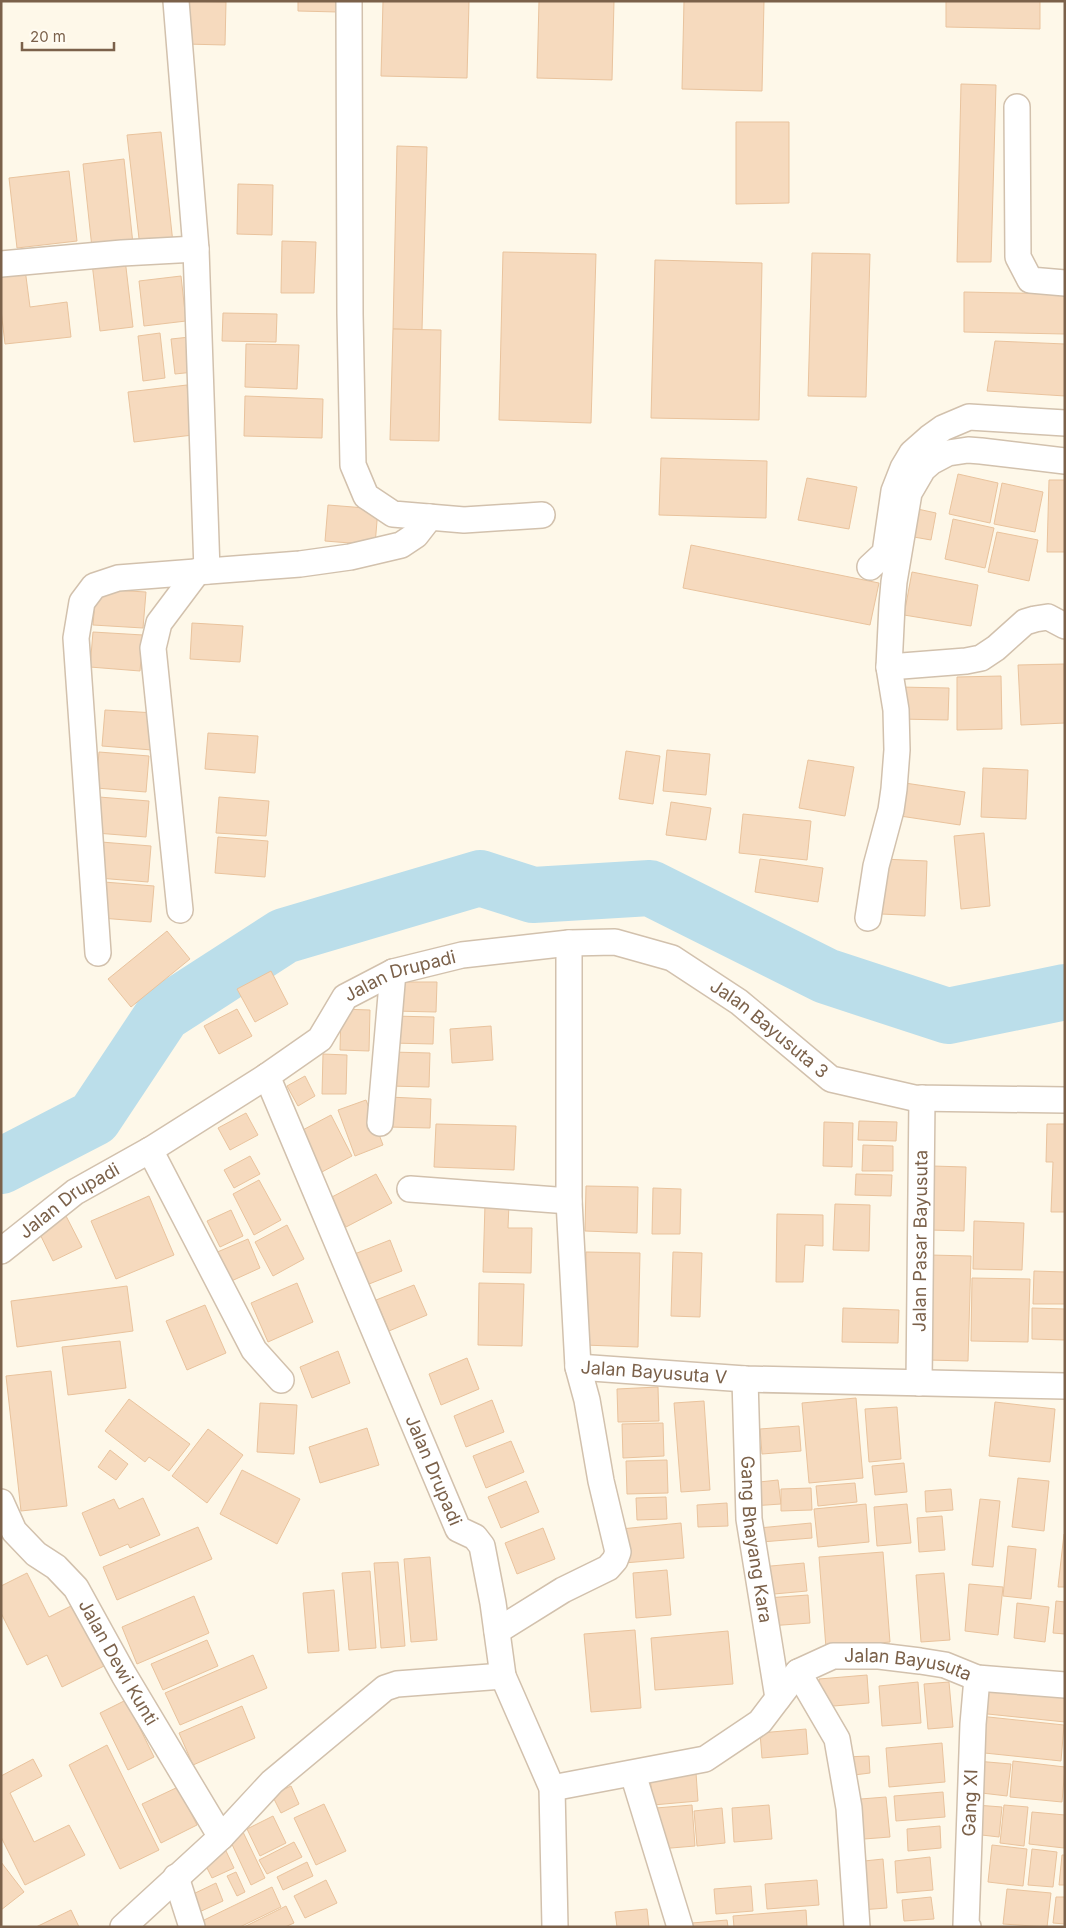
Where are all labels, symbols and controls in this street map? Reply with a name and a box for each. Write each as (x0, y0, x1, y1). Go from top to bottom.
scale bar (22, 20, 115, 52)
text: 20 m (30, 27, 66, 46)
street label: Jalan Drupadi (340, 946, 458, 1006)
street label: Jalan Bayusuta 3 (706, 975, 833, 1082)
street label: Jalan Pasar Bayusuta (909, 1150, 931, 1332)
street label: Jalan Drupadi (15, 1158, 123, 1243)
street label: Jalan Bayusuta V (580, 1356, 728, 1388)
street label: Jalan Drupadi (401, 1412, 466, 1528)
street label: Gang Bhayang Kara (737, 1455, 777, 1624)
street label: Jalan Dewi Kunti (75, 1596, 163, 1729)
street label: Jalan Bayusuta (844, 1645, 975, 1685)
street label: Gang XI (958, 1769, 981, 1837)

